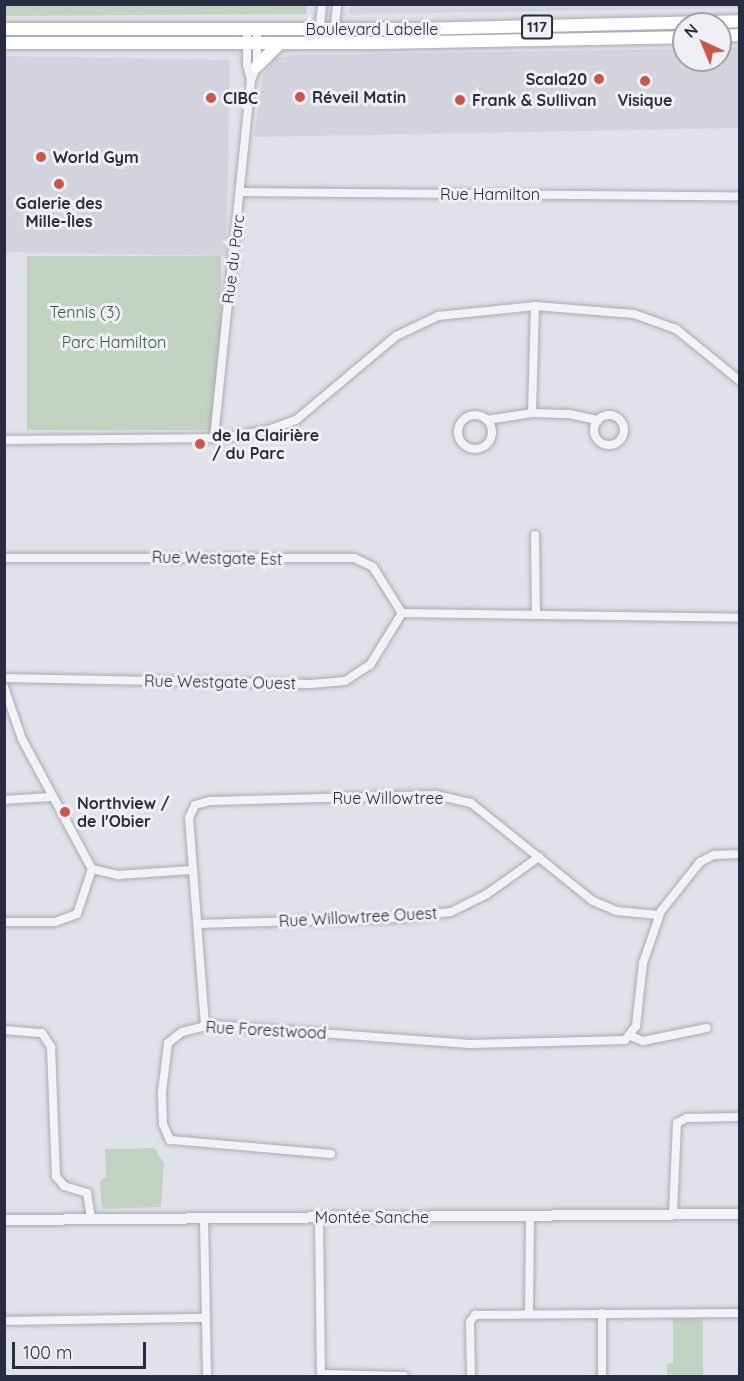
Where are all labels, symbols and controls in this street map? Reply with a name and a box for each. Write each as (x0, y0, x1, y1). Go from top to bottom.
north arrow (672, 12, 732, 72)
road number: 117 (520, 15, 554, 39)
street label: Boulevard Labelle (306, 19, 438, 39)
text: N (680, 19, 702, 42)
place label: Scala20 (526, 69, 587, 89)
marker: Scala20 (592, 72, 606, 86)
marker: Visique (638, 74, 652, 88)
place label: Réveil Matin (312, 87, 406, 107)
place label: CIBC (223, 88, 258, 108)
marker: Réveil Matin (293, 90, 307, 104)
place label: Frank & Sullivan (472, 90, 596, 110)
place label: Visique (618, 90, 672, 110)
marker: CIBC (204, 91, 218, 105)
marker: Frank & Sullivan (453, 93, 467, 107)
place label: World Gym (53, 147, 139, 167)
marker: World Gym (34, 150, 48, 164)
marker: Galerie des Mille-Îles (52, 177, 66, 191)
street label: Rue Hamilton (440, 184, 540, 204)
place label: Galerie des Mille-Îles (16, 193, 102, 231)
street label: Rue du Parc (218, 213, 248, 305)
park label: Tennis (3) (50, 302, 120, 322)
park label: Parc Hamilton (62, 332, 166, 352)
place label: de la Clairière / du Parc (212, 425, 319, 463)
marker: de la Clairière / du Parc (193, 437, 207, 451)
street label: Rue Westgate Est (152, 547, 282, 569)
street label: Rue Westgate Ouest (144, 671, 296, 693)
street label: Rue Willowtree (333, 788, 443, 808)
place label: Northview / de l'Obier (77, 793, 170, 831)
marker: Northview / de l'Obier (58, 805, 72, 819)
street label: Rue Willowtree Ouest (278, 903, 438, 931)
street label: Rue Forestwood (205, 1017, 327, 1043)
street label: Montée Sanche (315, 1207, 429, 1227)
scale bar (15, 1330, 148, 1368)
text: 100 m (23, 1341, 72, 1364)

